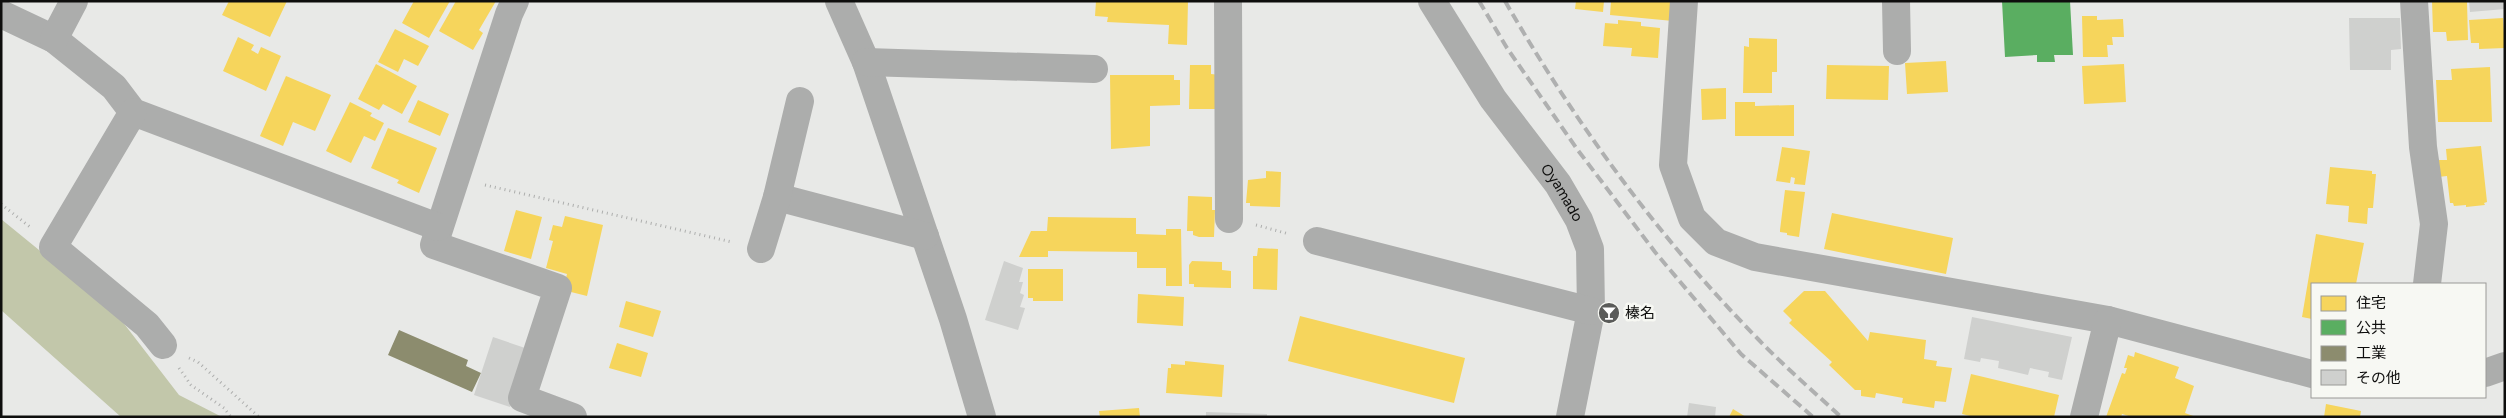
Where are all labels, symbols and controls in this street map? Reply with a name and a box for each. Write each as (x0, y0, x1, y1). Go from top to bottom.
street label: Oyamado (1537, 160, 1587, 225)
legend (2311, 283, 2486, 398)
text: 住宅 (2356, 294, 2386, 312)
bar icon: 榛名 (1597, 301, 1621, 325)
place label: 榛名 (1625, 304, 1655, 322)
text: 公共 (2356, 319, 2386, 337)
text: 工業 (2356, 344, 2386, 362)
text: その他 (2356, 369, 2401, 387)

